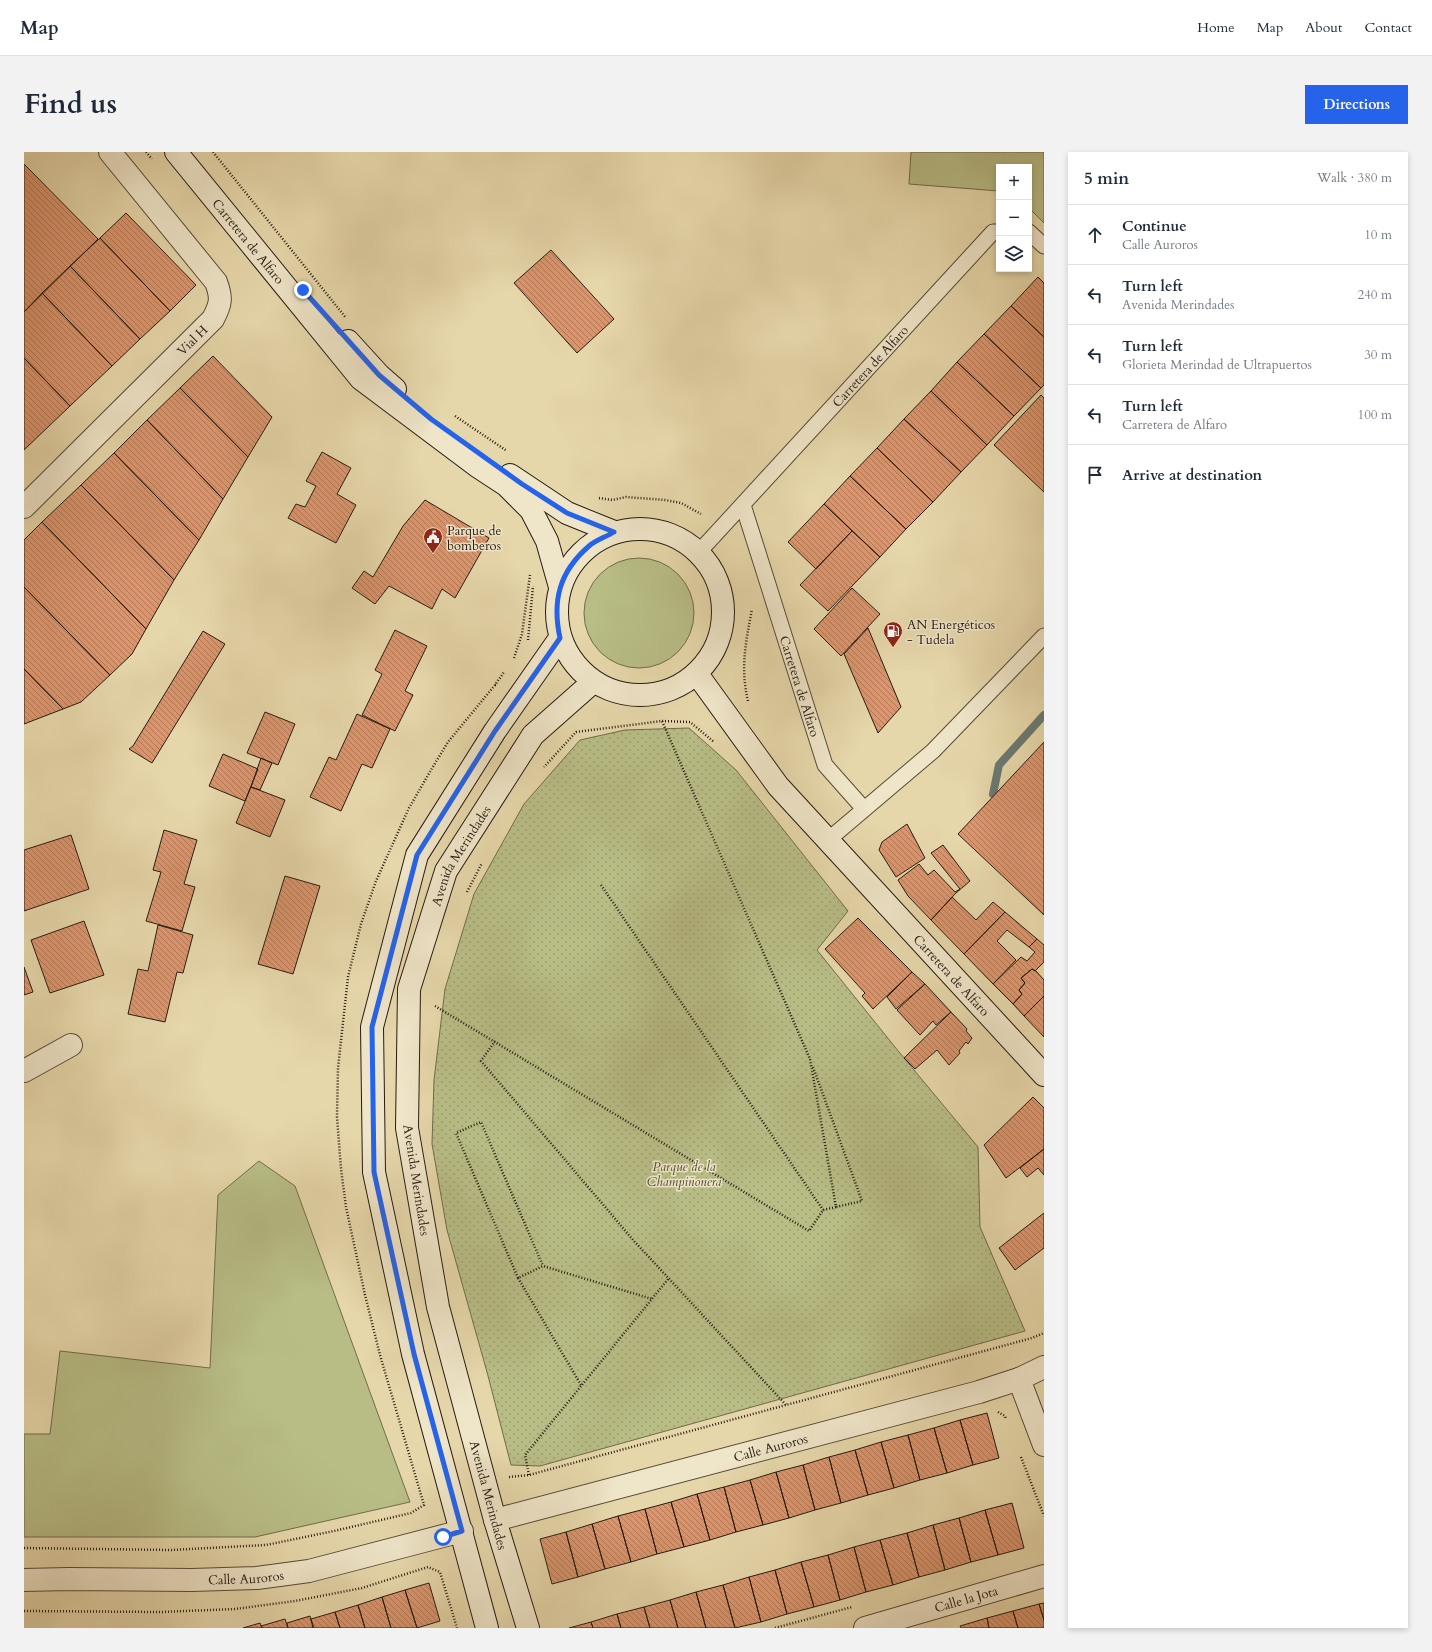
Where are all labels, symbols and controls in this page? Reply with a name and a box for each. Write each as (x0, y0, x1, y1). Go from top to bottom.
text: Map (20, 15, 59, 41)
text: Home (1197, 18, 1235, 37)
text: Map (1257, 18, 1283, 37)
text: About (1305, 18, 1342, 37)
text: Contact (1364, 18, 1412, 37)
text: Find us (24, 85, 117, 123)
button: Directions (1305, 85, 1408, 124)
map controls (996, 164, 1032, 272)
button: + (996, 164, 1032, 200)
text: 5 min (1084, 167, 1129, 190)
text: Walk · 380 m (1317, 169, 1392, 187)
street label: Carretera de Alfaro (208, 195, 288, 288)
button: − (996, 200, 1032, 236)
text: Continue (1122, 216, 1187, 236)
icon: ahead (1084, 224, 1106, 246)
text: 10 m (1364, 226, 1392, 244)
button: layers (996, 236, 1032, 272)
text: Calle Auroros (1122, 236, 1198, 254)
text: Turn left (1122, 276, 1183, 296)
route end (294, 281, 312, 299)
icon: left (1084, 284, 1106, 306)
text: 240 m (1358, 286, 1392, 304)
text: Avenida Merindades (1122, 296, 1234, 314)
street label: Vial H (173, 321, 212, 360)
street label: Carretera de Alfaro (828, 322, 913, 411)
text: Turn left (1122, 336, 1183, 356)
icon: left (1084, 344, 1106, 366)
text: 30 m (1364, 346, 1392, 364)
text: Glorieta Merindad de Ultrapuertos (1122, 356, 1312, 374)
text: Turn left (1122, 396, 1183, 416)
icon: left (1084, 404, 1106, 426)
text: 100 m (1358, 406, 1392, 424)
text: Carretera de Alfaro (1122, 416, 1227, 434)
icon: arrive (1084, 464, 1106, 486)
text: Arrive at destination (1122, 465, 1262, 485)
place label: Parque de bomberos (447, 522, 501, 555)
public building icon: Parque de bomberos (422, 526, 444, 554)
place label: AN Energéticos - Tudela (907, 616, 995, 649)
fuel station icon: AN Energéticos - Tudela (882, 620, 904, 648)
street label: Carretera de Alfaro (775, 634, 824, 739)
street label: Avenida Merindades (428, 802, 496, 908)
street label: Carretera de Alfaro (909, 931, 993, 1020)
street label: Avenida Merindades (398, 1123, 434, 1237)
park label: Parque de la Champiñonera (647, 1158, 721, 1191)
street label: Calle Auroros (732, 1430, 810, 1467)
street label: Avenida Merindades (465, 1439, 511, 1552)
route start (434, 1528, 452, 1546)
street label: Calle Auroros (208, 1566, 285, 1590)
street label: Calle la Jota (932, 1582, 1000, 1617)

